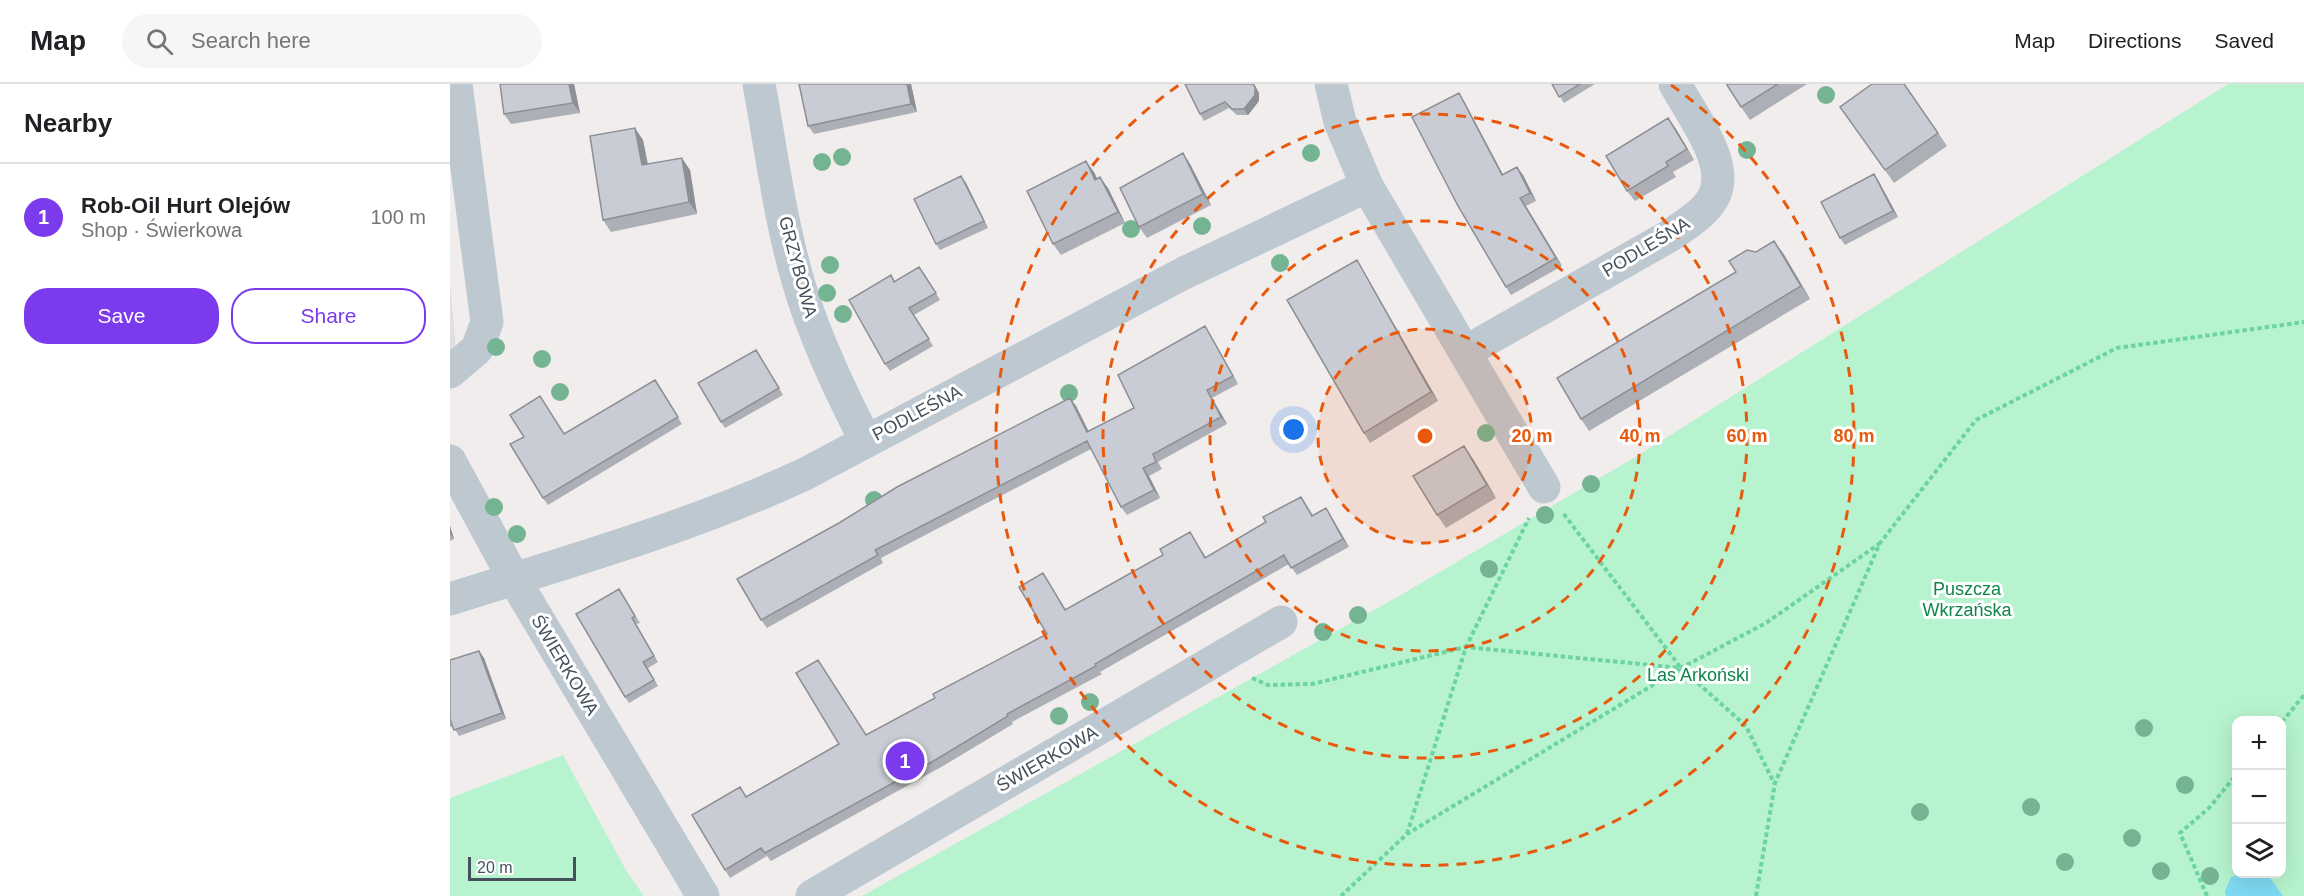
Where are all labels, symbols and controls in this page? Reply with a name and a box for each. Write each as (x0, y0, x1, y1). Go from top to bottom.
search box (122, 14, 542, 68)
text: Map (30, 25, 86, 56)
icon: search (143, 25, 176, 58)
text: Search here (191, 28, 311, 53)
text: Map (2014, 29, 2055, 52)
text: Directions (2088, 29, 2181, 52)
text: Saved (2214, 29, 2274, 52)
text: Nearby (24, 108, 112, 138)
text: Rob-Oil Hurt Olejów (81, 193, 290, 218)
text: 1 (38, 206, 49, 228)
text: 100 m (370, 206, 426, 228)
street label: PODLEŚNA (1598, 212, 1693, 281)
street label: GRZYBOWA (775, 214, 821, 320)
text: Shop · Świerkowa (81, 219, 242, 241)
button: Save (24, 288, 219, 344)
button: Share (231, 288, 426, 344)
street label: PODLEŚNA (869, 380, 965, 445)
your location (1279, 415, 1308, 444)
centre of rings (1415, 426, 1435, 446)
text: 20 m (1511, 426, 1553, 446)
text: 40 m (1619, 426, 1661, 446)
text: 60 m (1726, 426, 1768, 446)
text: 80 m (1833, 426, 1875, 446)
park label: Puszcza Wkrzańska (1922, 579, 2012, 620)
street label: ŚWIERKOWA (527, 611, 604, 719)
park label: Las Arkoński (1647, 665, 1749, 685)
map controls (2232, 716, 2286, 878)
button: + (2232, 716, 2286, 770)
street label: ŚWIERKOWA (992, 721, 1101, 796)
pin: 1 (886, 738, 924, 784)
button: − (2232, 770, 2286, 824)
button: layers (2232, 824, 2286, 878)
scale bar (468, 854, 576, 882)
text: 20 m (477, 859, 513, 876)

